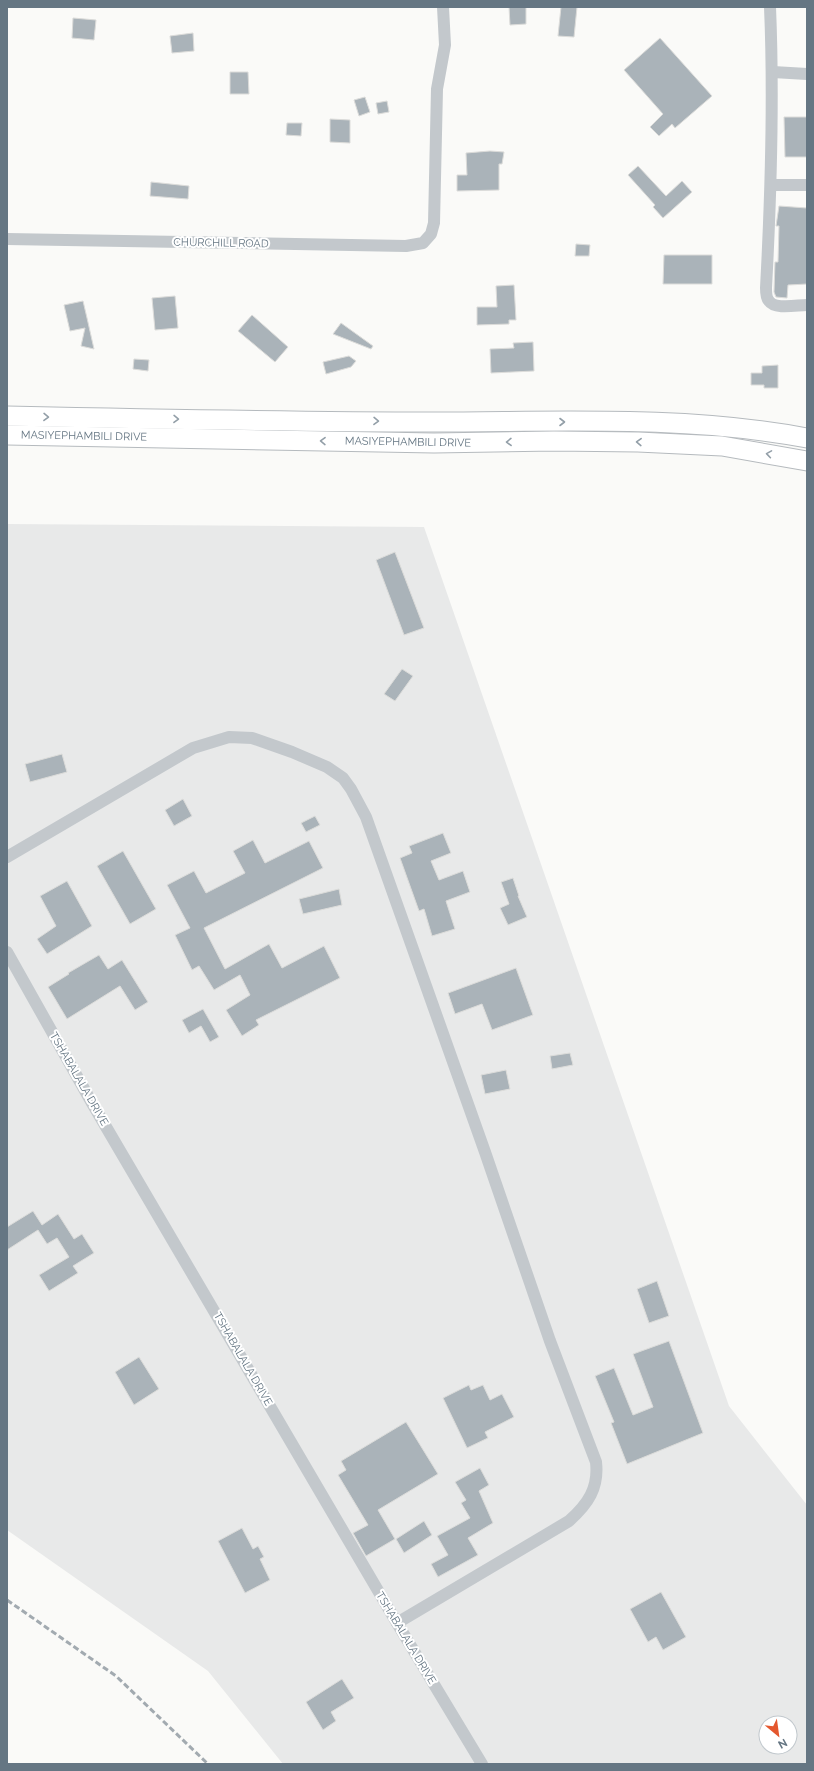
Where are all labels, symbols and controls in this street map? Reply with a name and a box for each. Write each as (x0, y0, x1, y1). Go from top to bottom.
street label: CHURCHILL ROAD (173, 236, 269, 250)
one-way arrow (43, 413, 49, 421)
one-way arrow (173, 415, 179, 423)
one-way arrow (373, 417, 379, 426)
one-way arrow (559, 418, 565, 426)
street label: MASIYEPHAMBILI DRIVE (21, 428, 148, 444)
street label: MASIYEPHAMBILI DRIVE (345, 434, 472, 450)
one-way arrow (320, 437, 326, 445)
one-way arrow (506, 438, 512, 446)
one-way arrow (636, 438, 642, 446)
one-way arrow (766, 450, 772, 459)
street label: TSHABALALA DRIVE (47, 1030, 111, 1128)
street label: TSHABALALA DRIVE (211, 1310, 275, 1408)
street label: TSHABALALA DRIVE (373, 1589, 439, 1687)
north arrow (758, 1715, 798, 1755)
text: N (776, 1736, 789, 1751)

